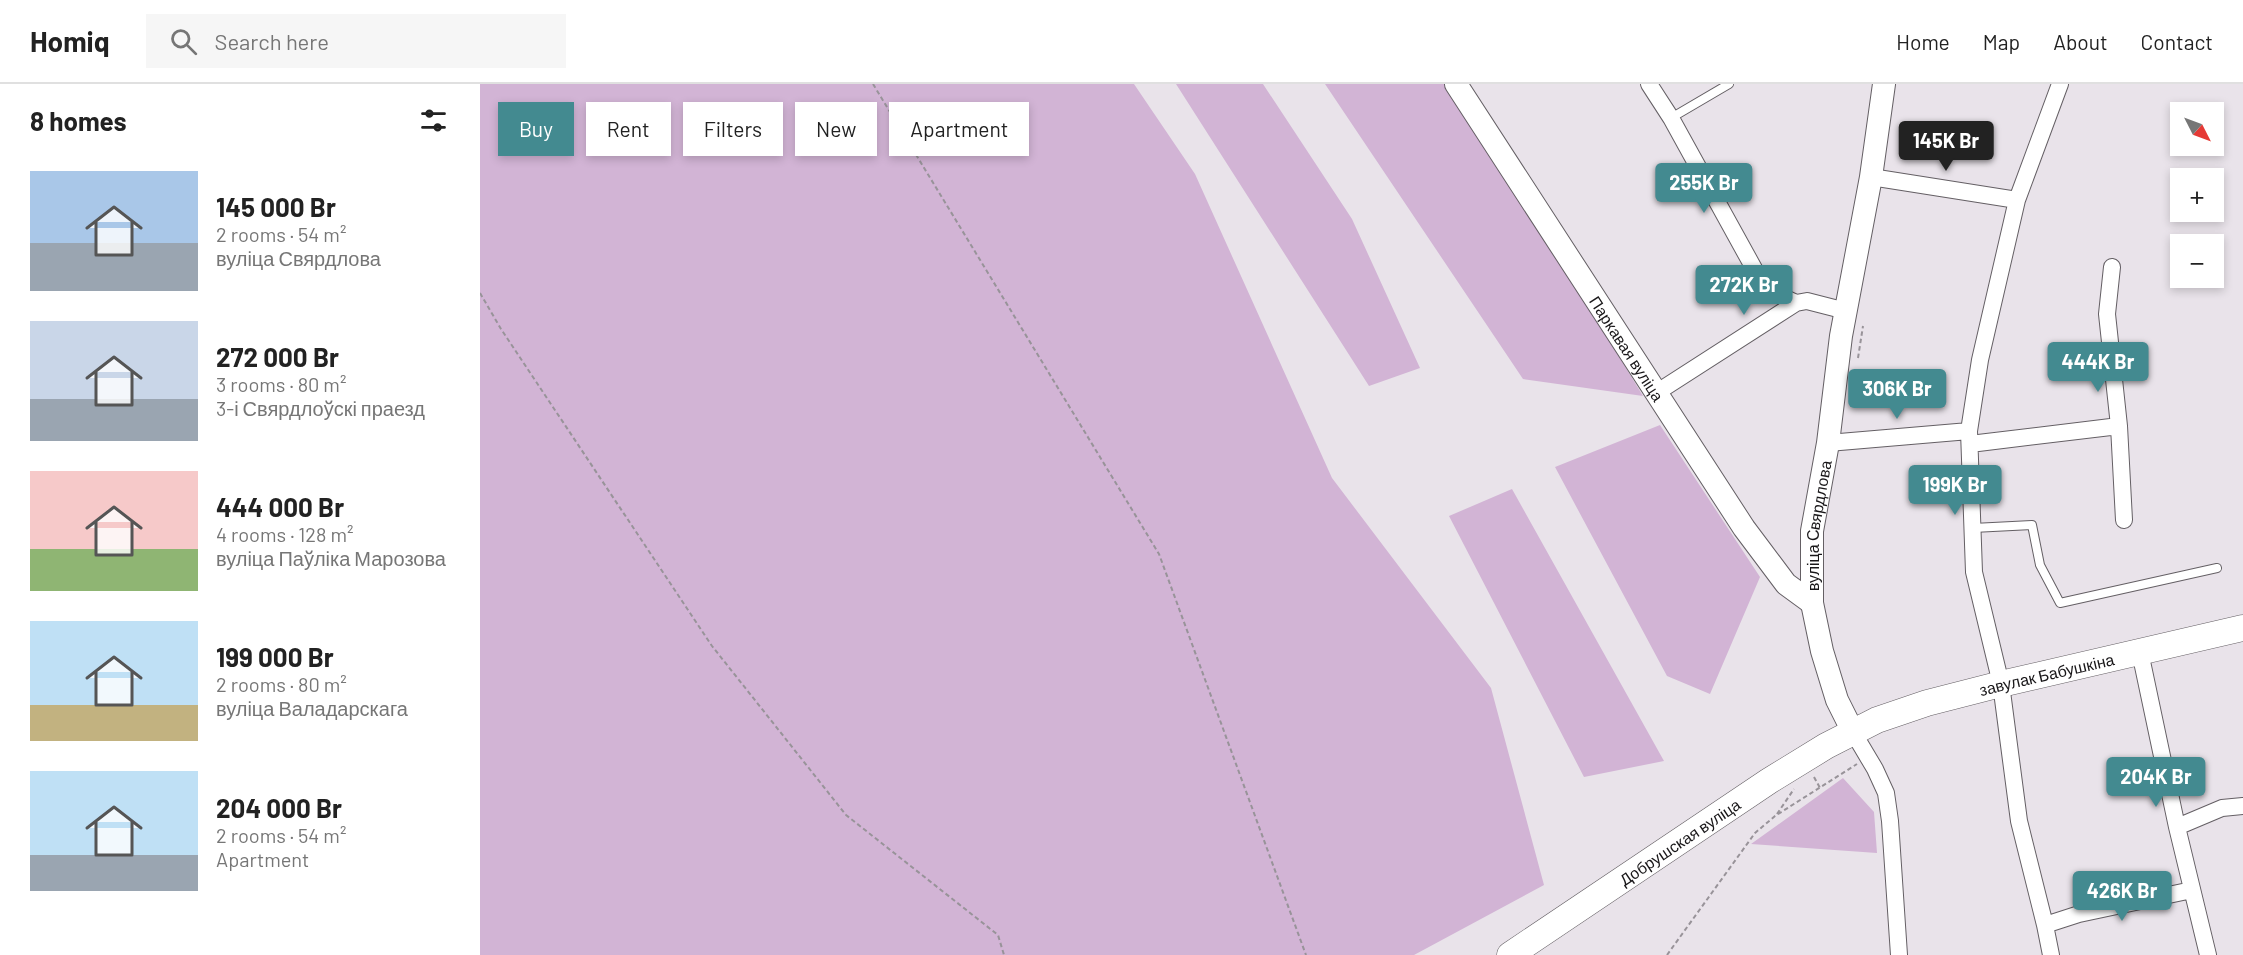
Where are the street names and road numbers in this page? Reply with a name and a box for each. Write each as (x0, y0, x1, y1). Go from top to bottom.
street label: Паркавая вуліца (1586, 292, 1668, 404)
street label: вуліца Свярдлова (1803, 458, 1834, 591)
street label: завулак Бабушкіна (1977, 649, 2116, 699)
street label: Добрушская вуліца (1615, 794, 1743, 889)

